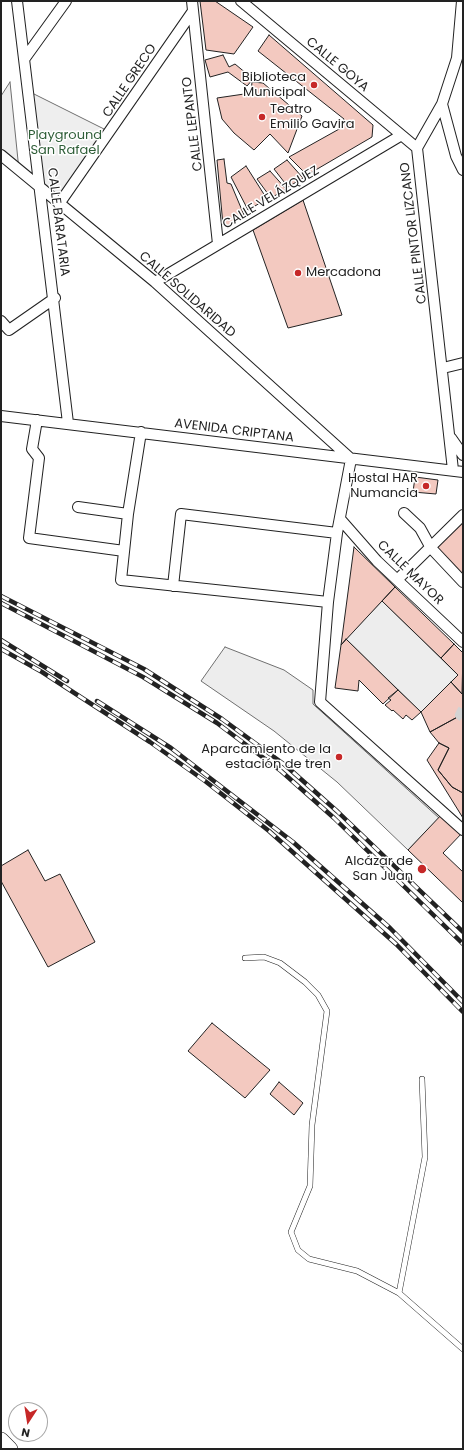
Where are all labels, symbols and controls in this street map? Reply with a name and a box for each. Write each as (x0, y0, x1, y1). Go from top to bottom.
street label: CALLE GOYA (303, 34, 371, 96)
street label: CALLE GRECO (100, 41, 160, 121)
place label: Biblioteca Municipal (242, 70, 306, 101)
street label: CALLE LEPANTO (179, 76, 207, 172)
marker: Biblioteca Municipal (309, 80, 319, 90)
place label: Teatro Emilio Gavira (270, 102, 354, 133)
marker: Teatro Emilio Gavira (257, 112, 267, 122)
park label: Playground San Rafael (28, 128, 102, 159)
street label: CALLE PINTOR LIZCANO (398, 161, 430, 305)
street label: CALLE VELÁZQUEZ (220, 163, 322, 233)
street label: CALLE BARATARIA (44, 167, 72, 277)
street label: CALLE SOLIDARIDAD (135, 249, 239, 341)
place label: Mercadona (306, 265, 381, 281)
marker: Mercadona (293, 268, 303, 278)
street label: AVENIDA CRIPTANA (173, 416, 295, 446)
place label: Hostal HAR Numancia (348, 471, 418, 502)
marker: Hostal HAR Numancia (421, 481, 431, 491)
street label: CALLE MAYOR (374, 538, 446, 608)
place label: Aparcamiento de la estación de tren (201, 742, 331, 773)
marker: Aparcamiento de la estación de tren (334, 752, 344, 762)
place label: Alcázar de San Juan (344, 854, 413, 885)
marker: Alcázar de San Juan (416, 863, 428, 875)
north arrow (8, 1402, 48, 1442)
text: N (20, 1424, 31, 1441)

